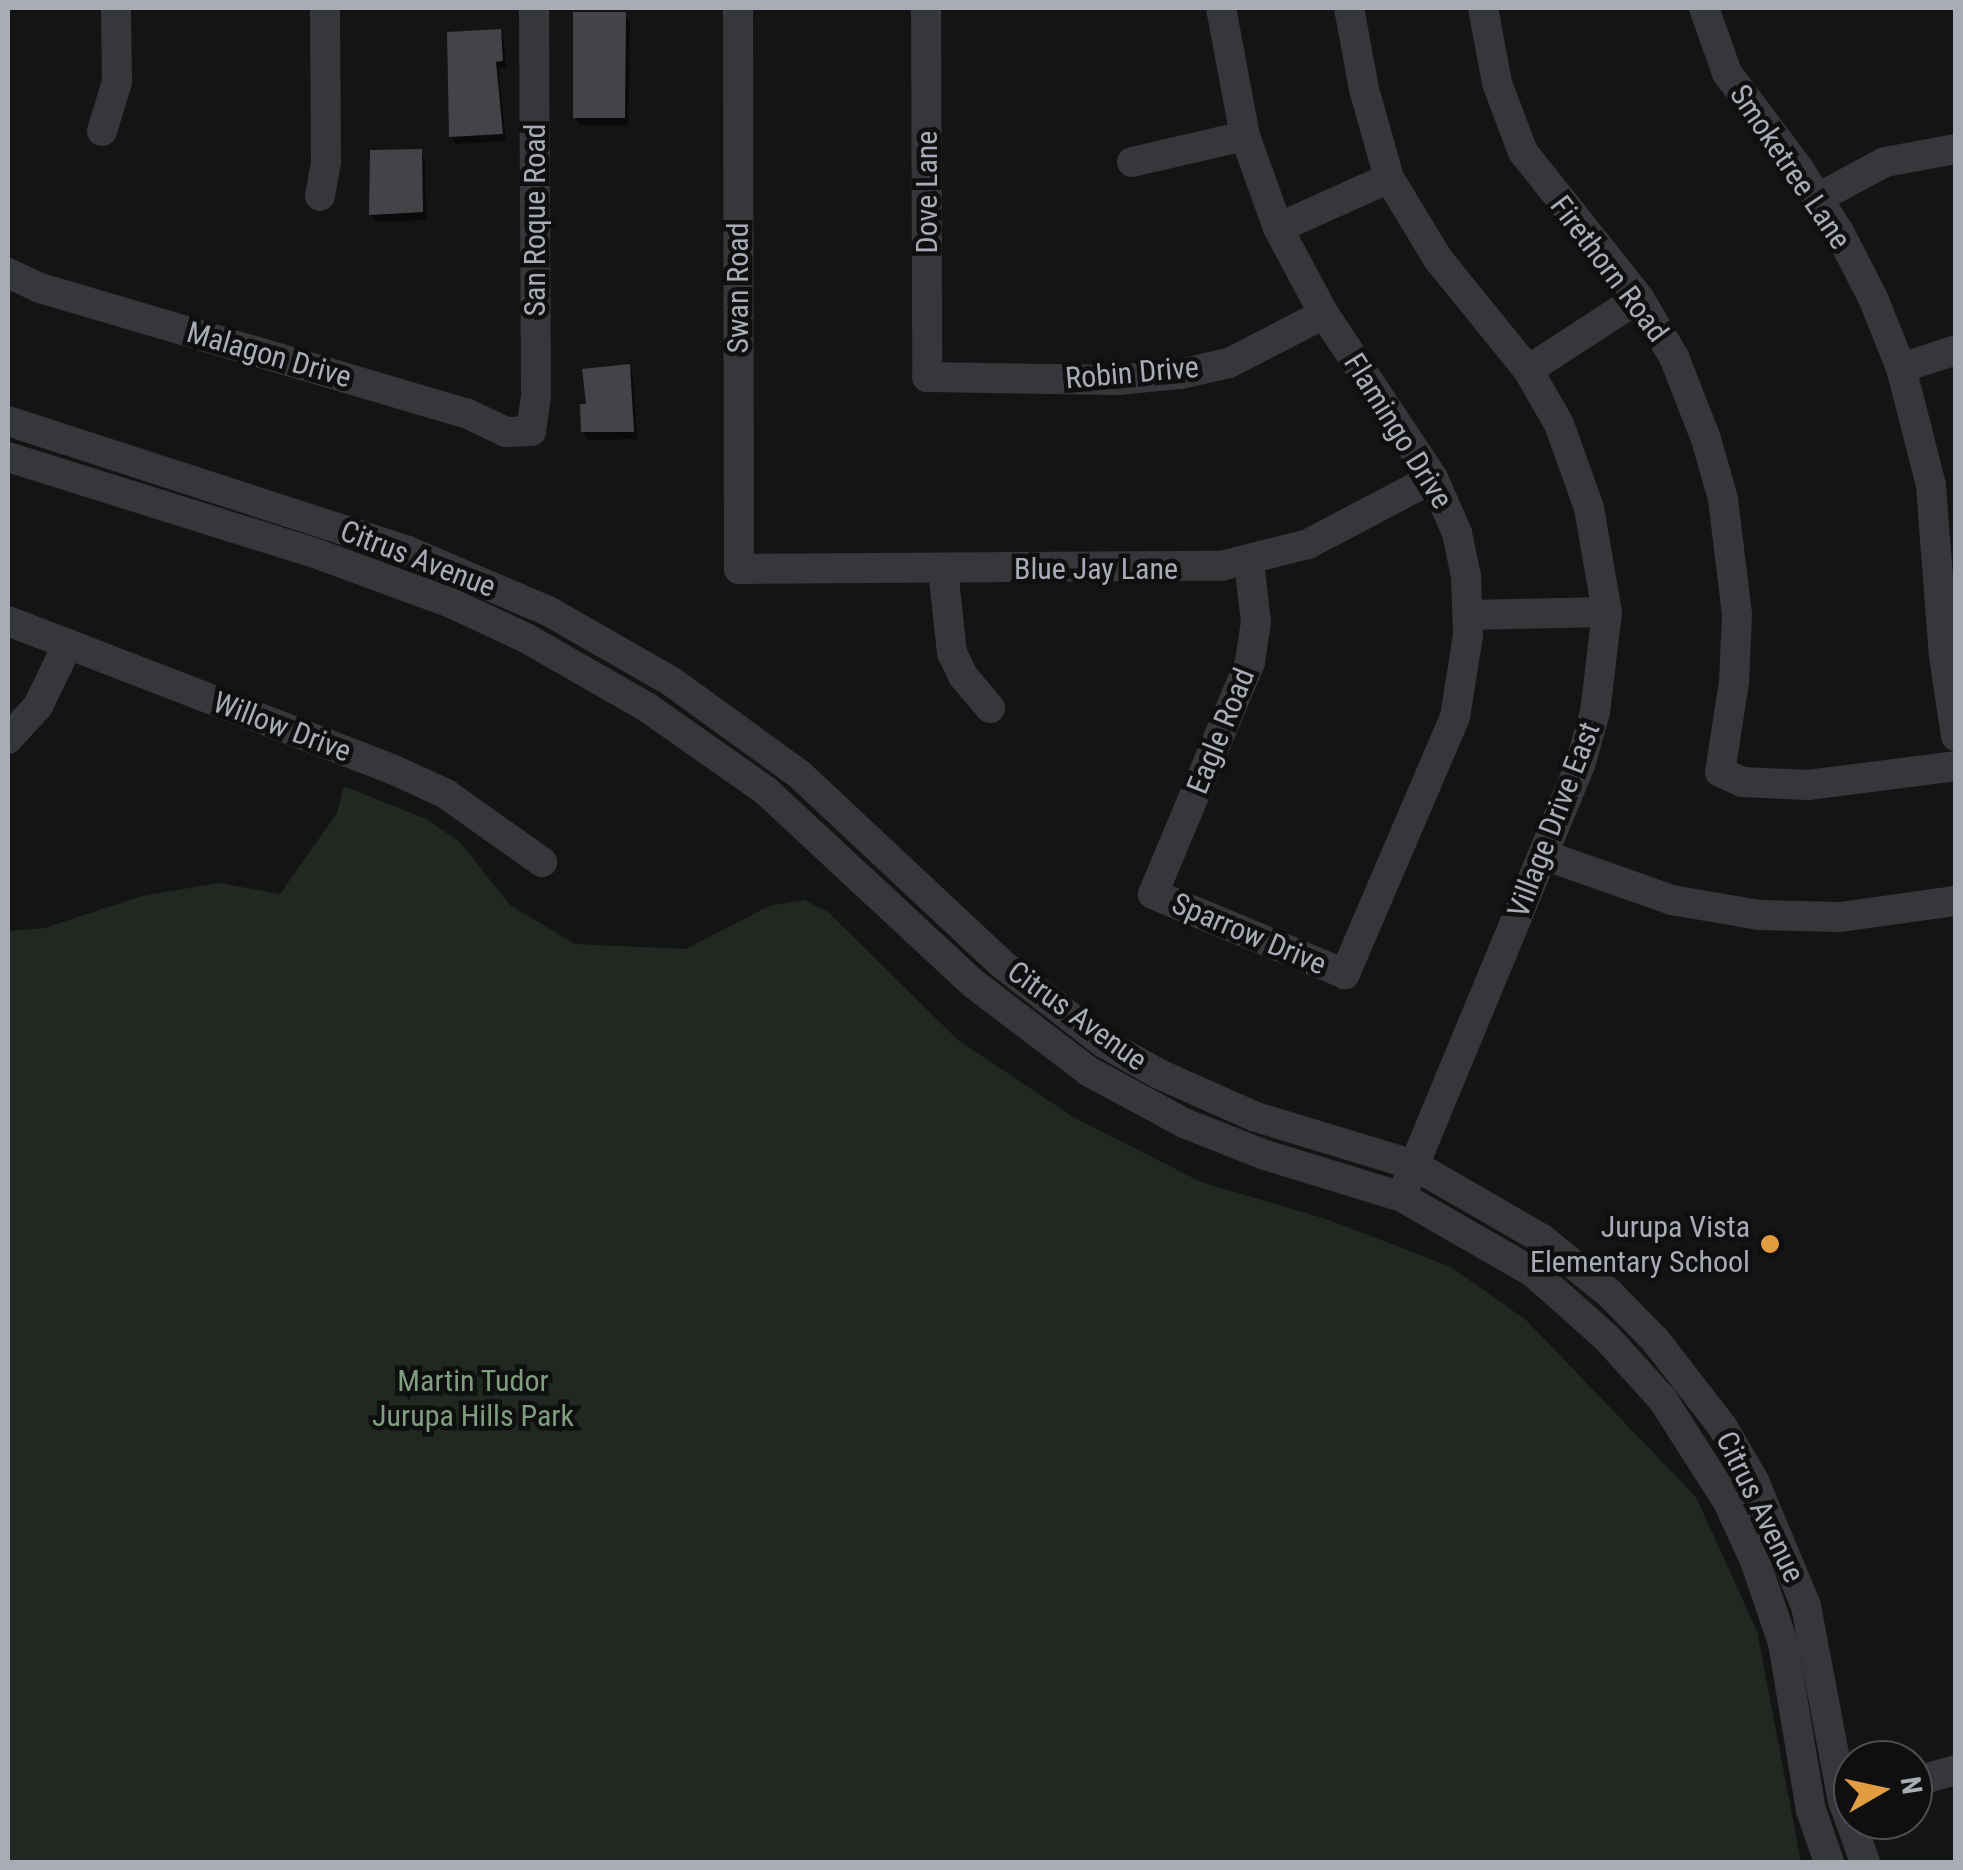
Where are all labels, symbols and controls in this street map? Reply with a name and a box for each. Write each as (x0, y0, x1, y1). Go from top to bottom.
street label: Smoketree Lane (1722, 78, 1858, 256)
street label: San Roque Road (517, 123, 553, 317)
street label: Dove Lane (909, 131, 945, 253)
street label: Firethorn Road (1542, 189, 1676, 349)
street label: Swan Road (720, 222, 756, 354)
street label: Malagon Drive (183, 314, 355, 396)
street label: Flamingo Drive (1336, 347, 1460, 515)
street label: Robin Drive (1064, 349, 1200, 397)
street label: Citrus Avenue (335, 513, 501, 605)
street label: Blue Jay Lane (1014, 551, 1178, 587)
street label: Eagle Road (1180, 663, 1262, 799)
street label: Willow Drive (208, 684, 356, 770)
street label: Village Drive East (1500, 717, 1608, 923)
street label: Sparrow Drive (1166, 885, 1332, 983)
street label: Citrus Avenue (1000, 953, 1154, 1079)
place label: Jurupa Vista Elementary School (1530, 1209, 1750, 1280)
marker: Jurupa Vista Elementary School (1759, 1233, 1781, 1255)
park label: Martin Tudor Jurupa Hills Park (372, 1363, 574, 1434)
street label: Citrus Avenue (1708, 1426, 1812, 1588)
north arrow (1833, 1740, 1933, 1840)
text: N (1894, 1774, 1929, 1797)

